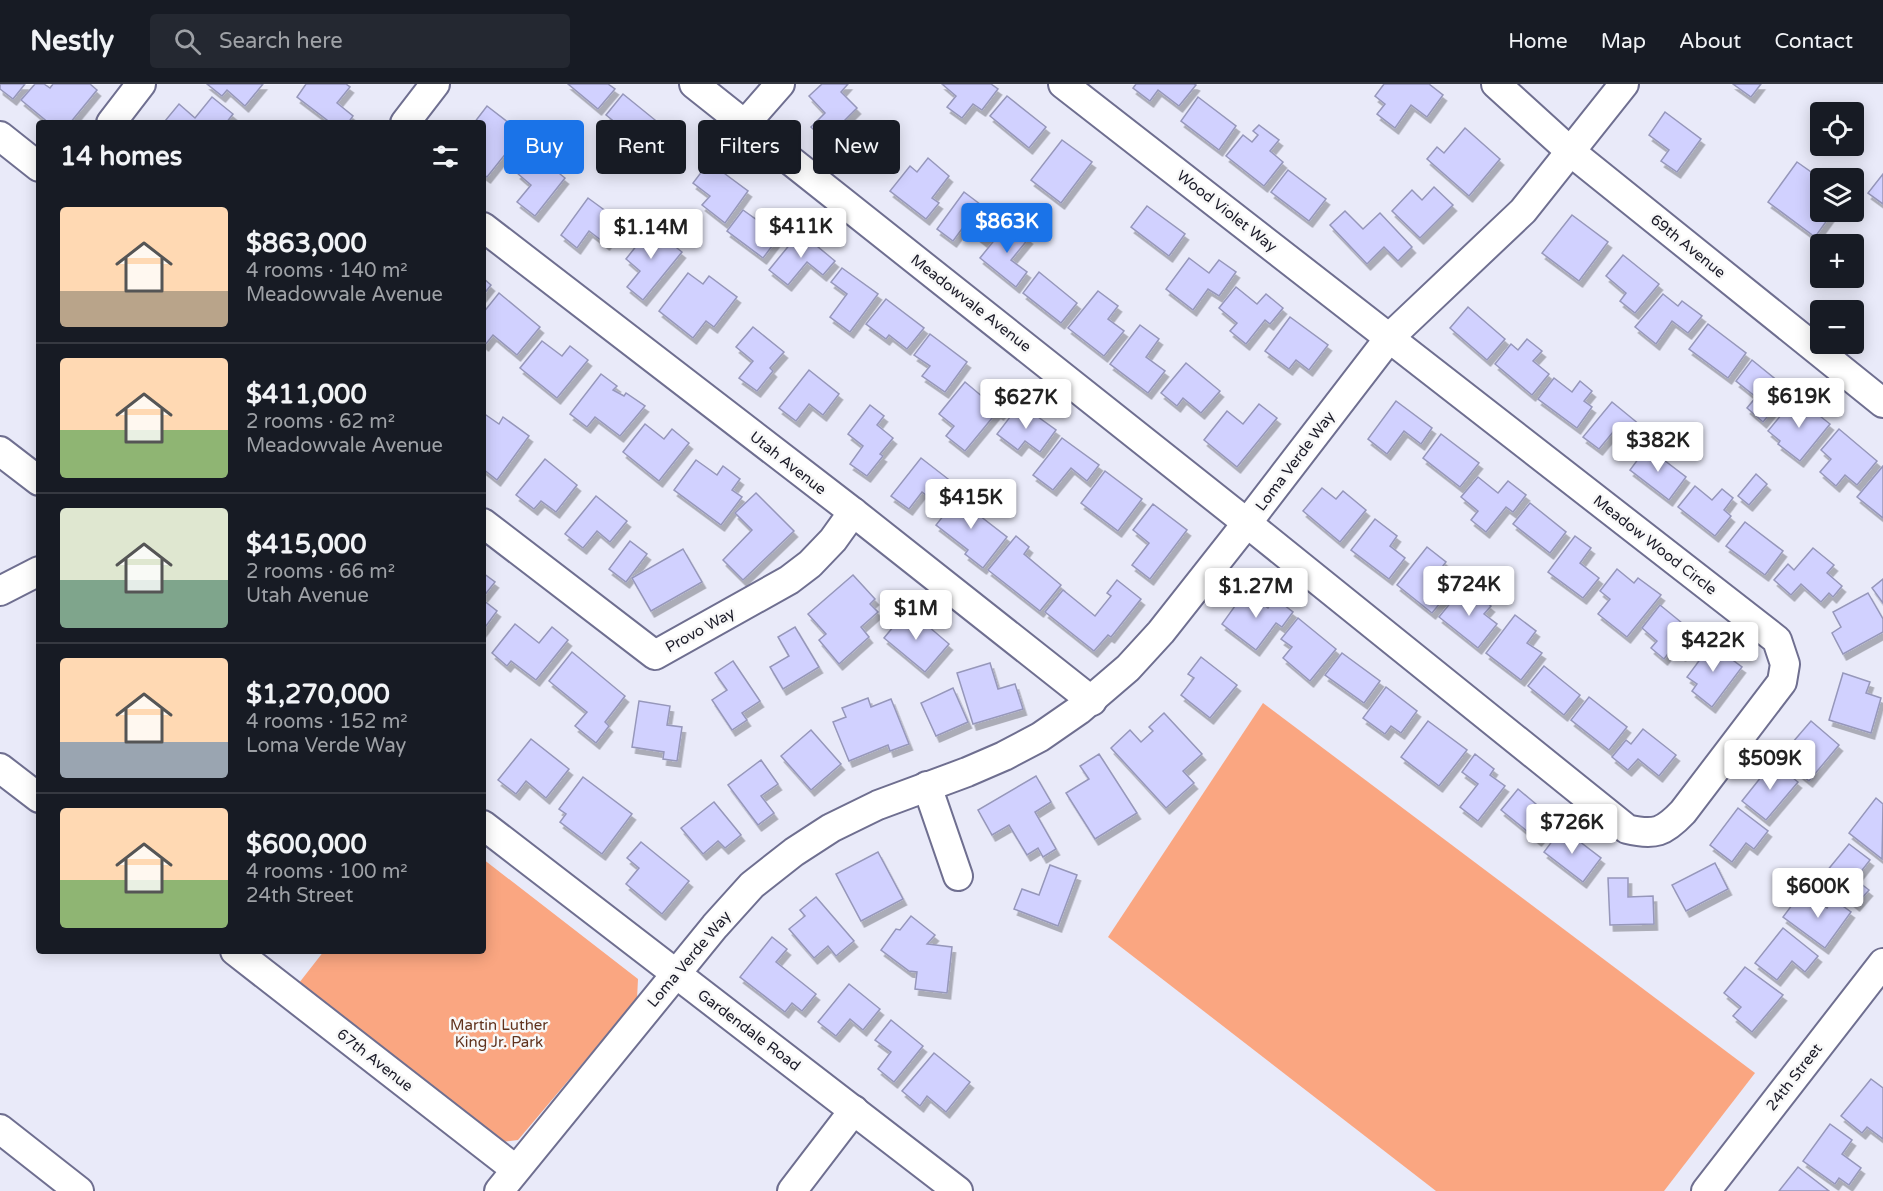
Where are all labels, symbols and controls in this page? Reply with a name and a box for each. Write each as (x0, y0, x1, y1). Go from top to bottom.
search box (150, 14, 570, 68)
text: Nestly (30, 24, 114, 58)
icon: search (171, 25, 204, 58)
text: Search here (219, 28, 343, 54)
text: Home (1508, 29, 1568, 54)
text: Map (1601, 29, 1646, 54)
text: About (1679, 29, 1741, 54)
text: Contact (1774, 29, 1853, 54)
map controls (1810, 102, 1864, 354)
button: locate (1810, 102, 1864, 156)
chip: Buy (504, 120, 584, 174)
chip: Rent (596, 120, 686, 174)
chip: Filters (698, 120, 801, 174)
chip: New (813, 120, 900, 174)
icon: filters (429, 140, 462, 173)
text: 14 homes (60, 141, 182, 172)
street label: Wood Violet Way (1173, 166, 1281, 256)
button: layers (1810, 168, 1864, 222)
pin: $863K (965, 203, 1049, 254)
pin: $411K (759, 208, 843, 259)
pin: $1.14M (602, 209, 700, 260)
text: $863K (975, 210, 1039, 234)
street label: 69th Avenue (1647, 210, 1729, 282)
text: $411K (769, 215, 833, 239)
text: $1.14M (614, 216, 688, 240)
text: $863,000 (246, 228, 367, 259)
icon: home (108, 231, 180, 303)
button: + (1810, 234, 1864, 288)
street label: Meadowvale Avenue (907, 250, 1035, 356)
text: 4 rooms · 140 m² (246, 259, 408, 283)
text: Meadowvale Avenue (246, 283, 443, 307)
button: − (1810, 300, 1864, 354)
pin: $619K (1757, 378, 1841, 429)
text: $411,000 (246, 379, 367, 410)
pin: $627K (984, 379, 1068, 430)
icon: home (108, 382, 180, 454)
text: $619K (1767, 385, 1831, 409)
text: $627K (994, 386, 1058, 410)
street label: Loma Verde Way (1252, 408, 1338, 514)
text: 2 rooms · 62 m² (246, 410, 395, 434)
pin: $382K (1616, 422, 1700, 473)
street label: Utah Avenue (746, 428, 830, 498)
text: $382K (1626, 429, 1690, 453)
text: Meadowvale Avenue (246, 434, 443, 458)
pin: $415K (929, 479, 1013, 530)
text: $415K (939, 486, 1003, 510)
street label: Meadow Wood Circle (1590, 491, 1720, 599)
text: $415,000 (246, 529, 366, 560)
icon: home (108, 532, 180, 604)
text: 2 rooms · 66 m² (246, 560, 395, 584)
pin: $724K (1427, 566, 1511, 617)
pin: $1.27M (1207, 568, 1305, 619)
text: $724K (1437, 573, 1501, 597)
text: $1.27M (1219, 575, 1293, 599)
text: Utah Avenue (246, 584, 369, 608)
pin: $1M (887, 590, 945, 641)
text: $1M (894, 597, 938, 621)
street label: Provo Way (662, 604, 738, 656)
pin: $422K (1671, 622, 1755, 673)
text: $422K (1681, 629, 1745, 653)
text: $1,270,000 (246, 679, 390, 710)
icon: home (108, 682, 180, 754)
text: 4 rooms · 152 m² (246, 710, 408, 734)
text: Loma Verde Way (246, 734, 406, 758)
pin: $509K (1728, 740, 1812, 791)
text: $509K (1738, 747, 1802, 771)
pin: $726K (1530, 804, 1614, 855)
text: $726K (1540, 811, 1604, 835)
text: $600,000 (246, 829, 367, 860)
icon: home (108, 832, 180, 904)
text: 4 rooms · 100 m² (246, 860, 408, 884)
pin: $600K (1776, 868, 1860, 919)
text: $600K (1786, 875, 1850, 899)
text: 24th Street (246, 884, 353, 908)
street label: Loma Verde Way (643, 907, 735, 1011)
street label: Gardendale Road (694, 985, 804, 1075)
park label: Martin Luther King Jr. Park (450, 1016, 548, 1051)
street label: 67th Avenue (333, 1025, 417, 1095)
street label: 24th Street (1762, 1040, 1826, 1114)

